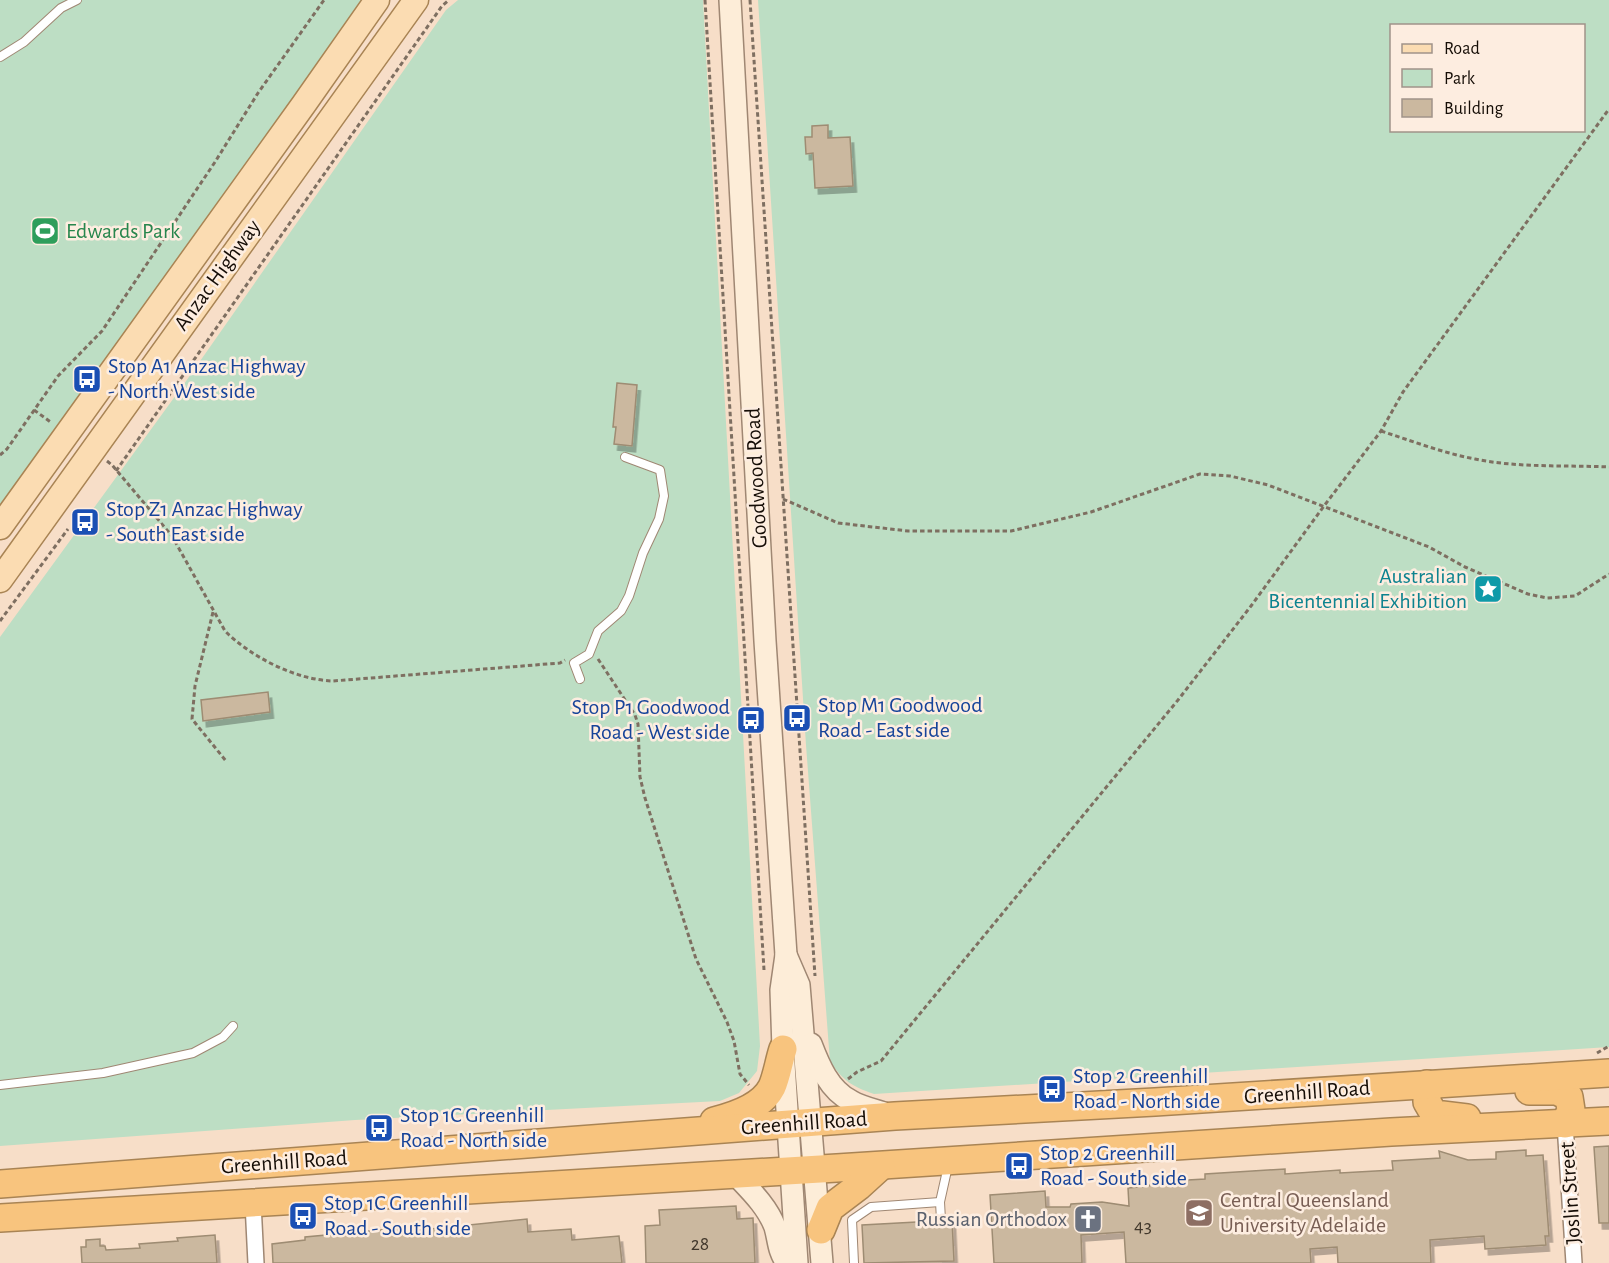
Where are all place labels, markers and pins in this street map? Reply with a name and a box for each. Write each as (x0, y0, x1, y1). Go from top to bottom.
sports icon: Edwards Park (29, 215, 61, 247)
place label: Edwards Park (66, 220, 180, 242)
place label: Stop A1 Anzac Highway - North West side (108, 355, 306, 402)
bus stop icon: Stop A1 Anzac Highway - North West side (71, 363, 103, 395)
place label: Stop Z1 Anzac Highway - South East side (106, 498, 303, 545)
bus stop icon: Stop Z1 Anzac Highway - South East side (69, 506, 101, 538)
place label: Australian Bicentennial Exhibition (1268, 565, 1467, 612)
place icon: Australian Bicentennial Exhibition (1472, 573, 1504, 605)
place label: Stop M1 Goodwood Road - East side (818, 694, 983, 741)
place label: Stop P1 Goodwood Road - West side (571, 696, 730, 743)
bus stop icon: Stop M1 Goodwood Road - East side (781, 702, 813, 734)
bus stop icon: Stop P1 Goodwood Road - West side (735, 704, 767, 736)
place label: Stop 2 Greenhill Road - North side (1073, 1065, 1220, 1112)
bus stop icon: Stop 2 Greenhill Road - North side (1036, 1073, 1068, 1105)
place label: Stop 1C Greenhill Road - North side (400, 1104, 547, 1151)
bus stop icon: Stop 1C Greenhill Road - North side (363, 1112, 395, 1144)
place label: Stop 2 Greenhill Road - South side (1040, 1142, 1187, 1189)
bus stop icon: Stop 2 Greenhill Road - South side (1003, 1150, 1035, 1182)
place label: Central Queensland University Adelaide (1220, 1189, 1389, 1236)
place label: Stop 1C Greenhill Road - South side (324, 1192, 471, 1239)
school or university icon: Central Queensland University Adelaide (1183, 1197, 1215, 1229)
bus stop icon: Stop 1C Greenhill Road - South side (287, 1200, 319, 1232)
church icon: Russian Orthodox (1072, 1203, 1104, 1235)
place label: Russian Orthodox (916, 1208, 1067, 1230)

